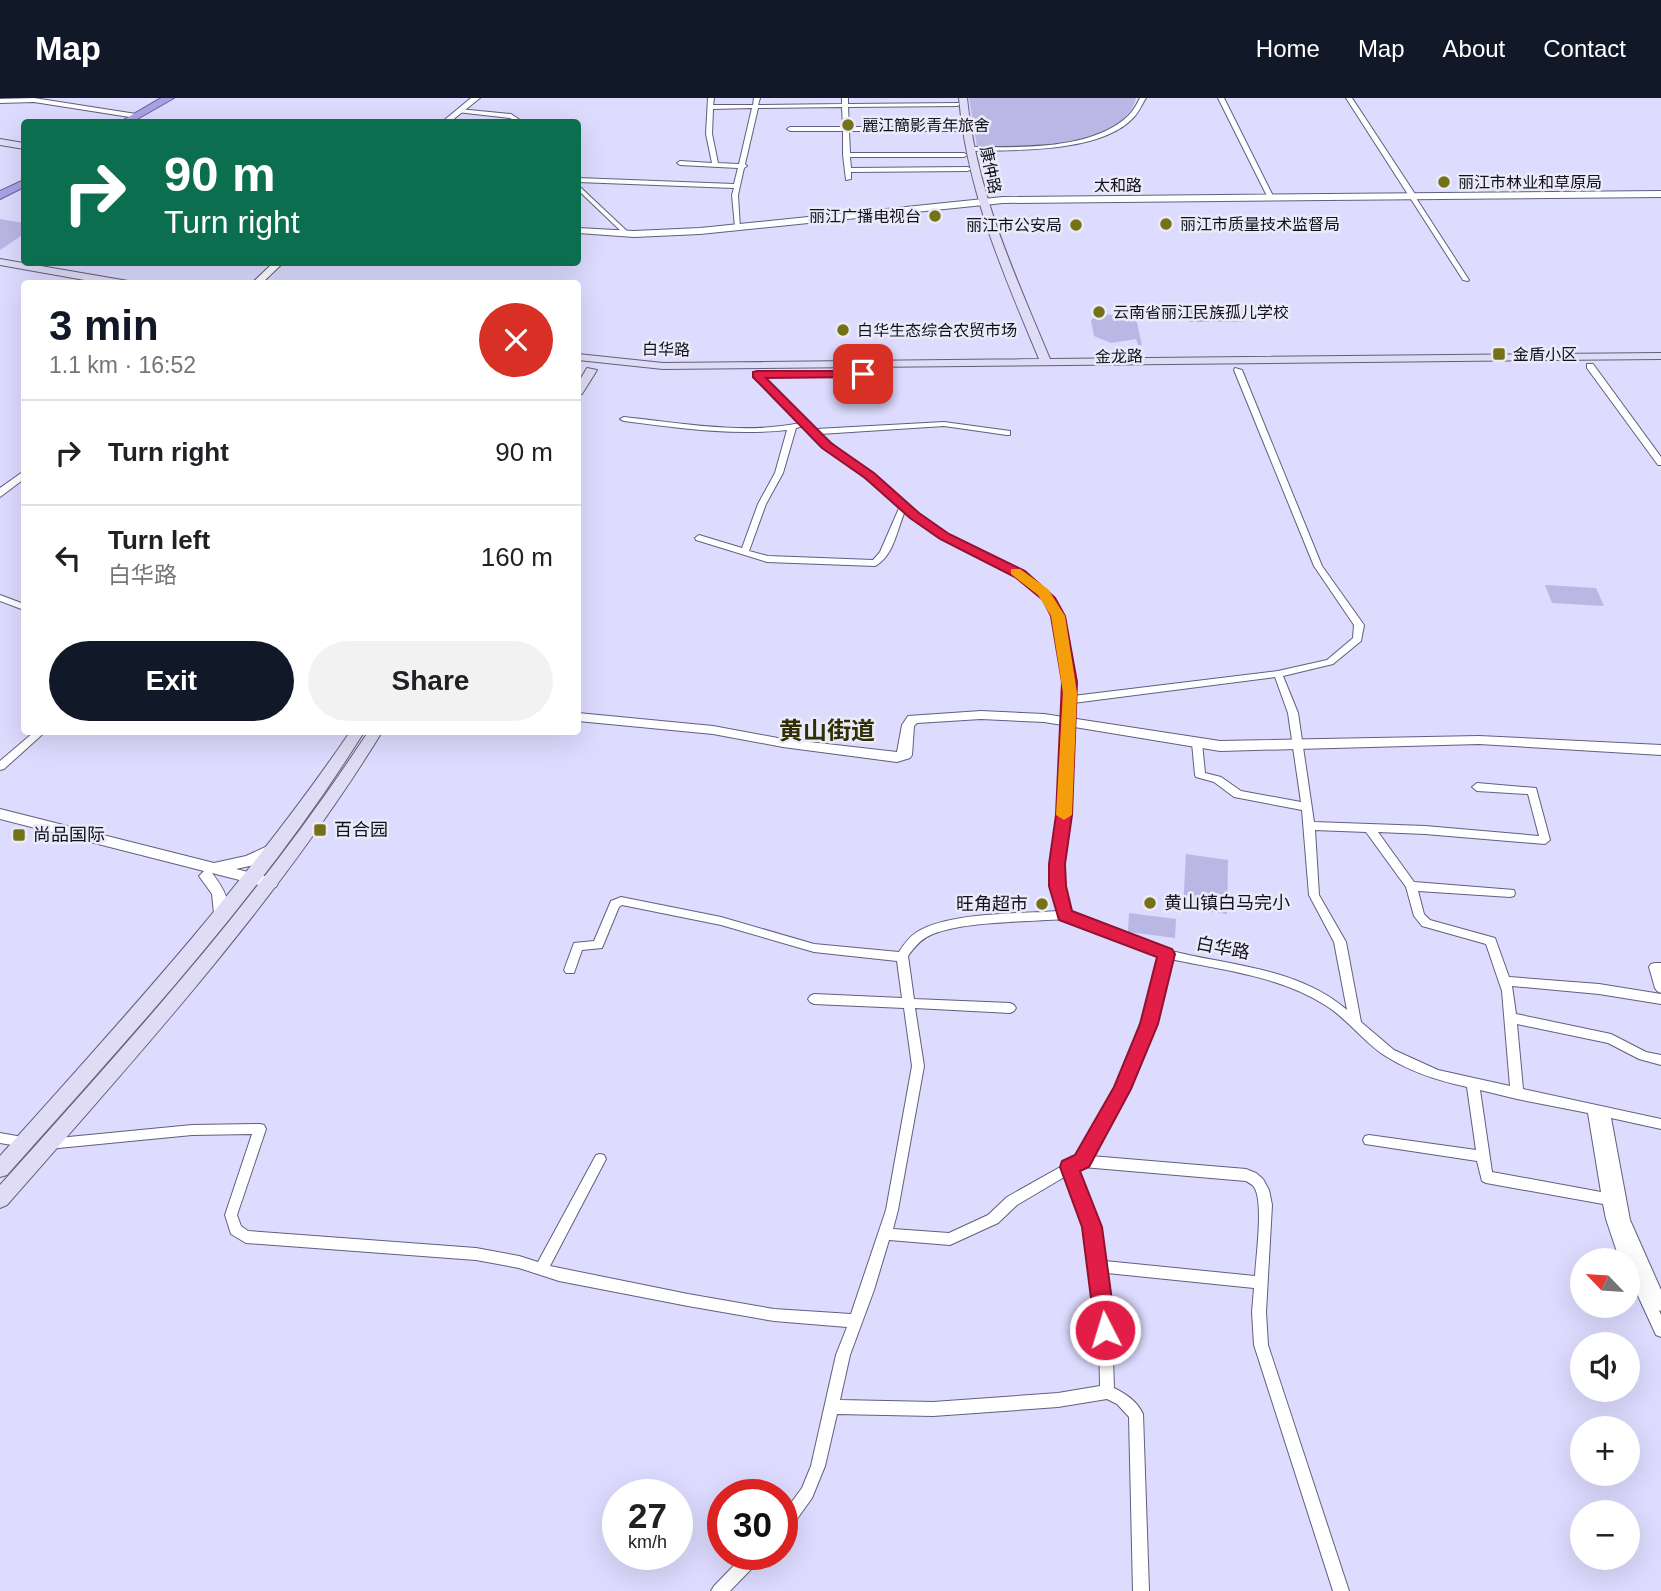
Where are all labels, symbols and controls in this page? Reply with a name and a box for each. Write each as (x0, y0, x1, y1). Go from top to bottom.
text: Map (35, 30, 101, 67)
text: Home (1256, 35, 1320, 62)
text: Map (1358, 35, 1405, 62)
text: About (1443, 35, 1505, 62)
text: Contact (1543, 35, 1626, 62)
marker: 麗江簡影青年旅舍 (840, 117, 856, 133)
place label: 麗江簡影青年旅舍 (862, 117, 990, 134)
street label: 康仲路 (977, 145, 1004, 195)
icon: right (49, 147, 140, 238)
text: 90 m (164, 147, 276, 201)
marker: 丽江市林业和草原局 (1436, 174, 1452, 190)
place label: 丽江市林业和草原局 (1458, 174, 1602, 191)
street label: 太和路 (1094, 177, 1142, 194)
text: Turn right (164, 204, 300, 240)
place label: 丽江广播电视台 (809, 208, 921, 225)
marker: 丽江广播电视台 (927, 208, 943, 224)
marker: 丽江市质量技术监督局 (1158, 216, 1174, 232)
place label: 丽江市质量技术监督局 (1180, 216, 1340, 233)
place label: 丽江市公安局 (966, 217, 1062, 234)
marker: 丽江市公安局 (1068, 217, 1084, 233)
text: 3 min (49, 302, 159, 349)
button: close (479, 303, 553, 377)
marker: 云南省丽江民族孤儿学校 (1091, 304, 1107, 320)
place label: 云南省丽江民族孤儿学校 (1113, 304, 1289, 321)
marker: 白华生态综合农贸市场 (835, 322, 851, 338)
place label: 白华生态综合农贸市场 (857, 322, 1017, 339)
street label: 白华路 (642, 341, 690, 358)
pin (833, 344, 893, 404)
marker: 金盾小区 (1491, 346, 1507, 362)
place label: 金盾小区 (1513, 346, 1577, 363)
street label: 金龙路 (1095, 348, 1143, 365)
text: 1.1 km · 16:52 (49, 352, 196, 378)
icon: arrive (844, 355, 882, 393)
icon: right (49, 434, 87, 472)
text: Turn right (108, 437, 229, 467)
text: 90 m (495, 437, 553, 467)
text: Turn left (108, 525, 210, 555)
icon: left (49, 539, 87, 577)
text: 160 m (481, 542, 553, 572)
text: 白华路 (108, 562, 177, 588)
button: Exit (49, 641, 294, 721)
button: Share (308, 641, 553, 721)
district label: 黄山街道 (779, 717, 875, 744)
place label: 百合园 (334, 820, 388, 840)
marker: 百合园 (312, 822, 328, 838)
place label: 尚品国际 (33, 825, 105, 845)
marker: 尚品国际 (11, 827, 27, 843)
place label: 黄山镇白马完小 (1164, 893, 1290, 913)
place label: 旺角超市 (956, 894, 1028, 914)
marker: 黄山镇白马完小 (1142, 895, 1158, 911)
marker: 旺角超市 (1034, 896, 1050, 912)
street label: 白华路 (1195, 933, 1251, 963)
north arrow (1570, 1248, 1640, 1318)
map controls (1570, 1248, 1640, 1570)
position arrow (1068, 1293, 1142, 1367)
button: sound (1570, 1332, 1640, 1402)
button: + (1570, 1416, 1640, 1486)
speed limit sign: 30 (707, 1479, 798, 1570)
text: 27 (628, 1496, 667, 1535)
button: − (1570, 1500, 1640, 1570)
text: km/h (628, 1532, 667, 1552)

